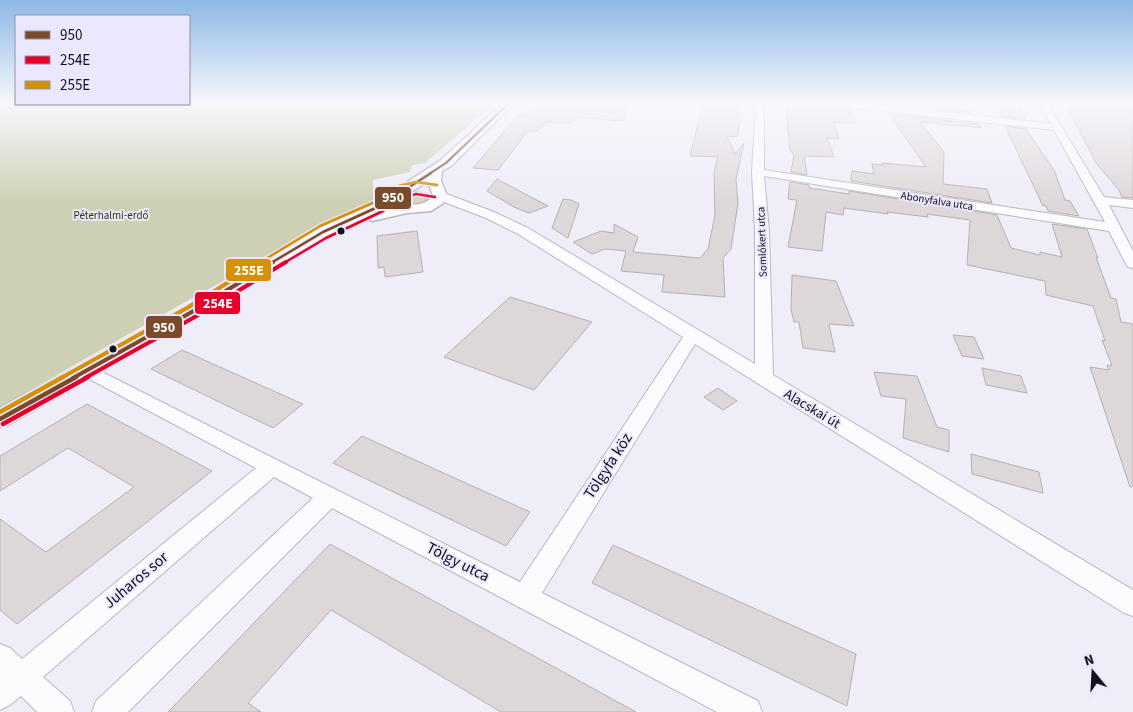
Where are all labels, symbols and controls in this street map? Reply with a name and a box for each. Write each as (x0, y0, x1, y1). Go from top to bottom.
legend (15, 15, 190, 105)
text: 950 (60, 25, 82, 46)
text: 254E (60, 50, 90, 71)
text: 255E (60, 75, 90, 96)
line badge: 950 (374, 186, 412, 210)
text: 950 (382, 188, 404, 208)
street label: Abonyfalva utca (900, 188, 974, 214)
street label: Somlókert utca (753, 207, 771, 277)
park label: Péterhalmi-erdő (74, 208, 149, 223)
unlabelled marker (336, 226, 346, 236)
line badge: 255E (225, 258, 272, 282)
text: 255E (234, 261, 264, 281)
line badge: 254E (194, 291, 241, 315)
text: 254E (203, 294, 233, 314)
line badge: 950 (145, 315, 183, 339)
text: 950 (153, 318, 175, 338)
unlabelled marker (108, 344, 118, 354)
street label: Alacskai út (780, 384, 844, 434)
street label: Tölgyfa köz (578, 429, 638, 503)
street label: Tölgy utca (423, 537, 493, 587)
street label: Juharos sor (99, 546, 173, 613)
north arrow (1068, 647, 1118, 697)
text: N (1082, 650, 1097, 672)

